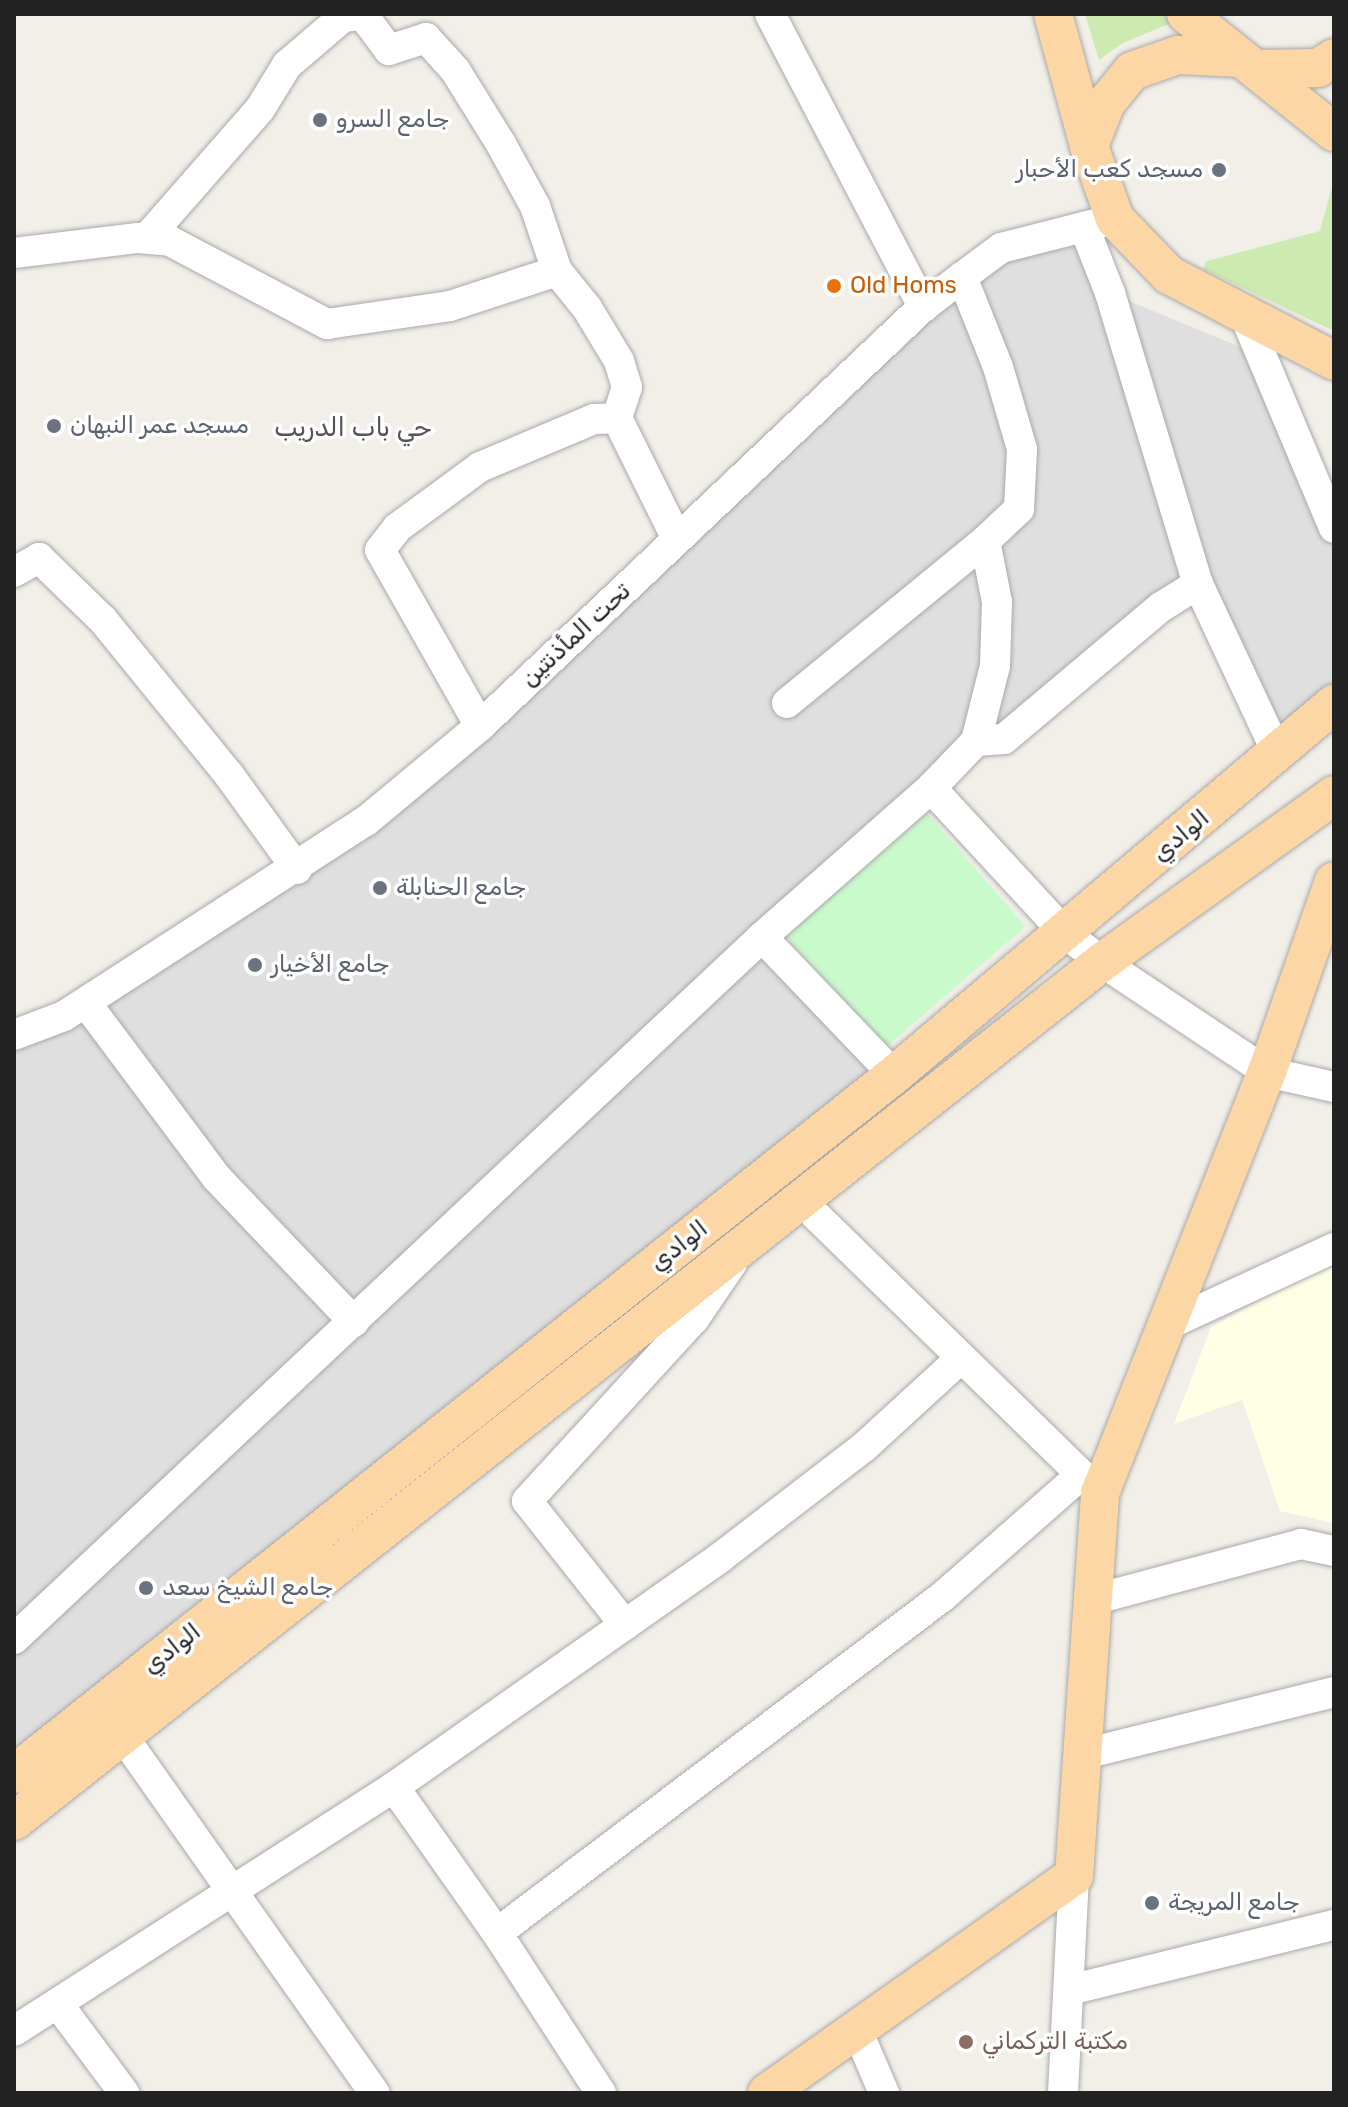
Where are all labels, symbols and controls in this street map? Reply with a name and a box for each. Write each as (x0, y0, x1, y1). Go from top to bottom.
place label: جامع السرو (336, 106, 449, 134)
marker: جامع السرو (311, 111, 329, 129)
place label: مسجد كعب الأحبار (1016, 156, 1203, 184)
marker: مسجد كعب الأحبار (1210, 161, 1228, 179)
place label: Old Homs (850, 272, 957, 300)
marker: Old Homs (825, 277, 843, 295)
place label: مسجد عمر النبهان (70, 412, 249, 440)
district label: حي باب الدريب (274, 412, 432, 444)
marker: مسجد عمر النبهان (45, 417, 63, 435)
street label: تحت المأذنتين (515, 577, 637, 693)
street label: الوادي (1147, 804, 1215, 868)
place label: جامع الحنابلة (396, 874, 526, 902)
marker: جامع الحنابلة (371, 879, 389, 897)
place label: جامع الأخيار (271, 951, 389, 979)
marker: جامع الأخيار (246, 956, 264, 974)
street label: الوادي (644, 1214, 714, 1278)
place label: جامع الشيخ سعد (162, 1574, 333, 1602)
marker: جامع الشيخ سعد (137, 1579, 155, 1597)
street label: الوادي (137, 1617, 207, 1681)
place label: جامع المريجة (1168, 1889, 1300, 1917)
marker: جامع المريجة (1143, 1894, 1161, 1912)
place label: مكتبة التركماني (982, 2028, 1128, 2056)
marker: مكتبة التركماني (957, 2033, 975, 2051)

